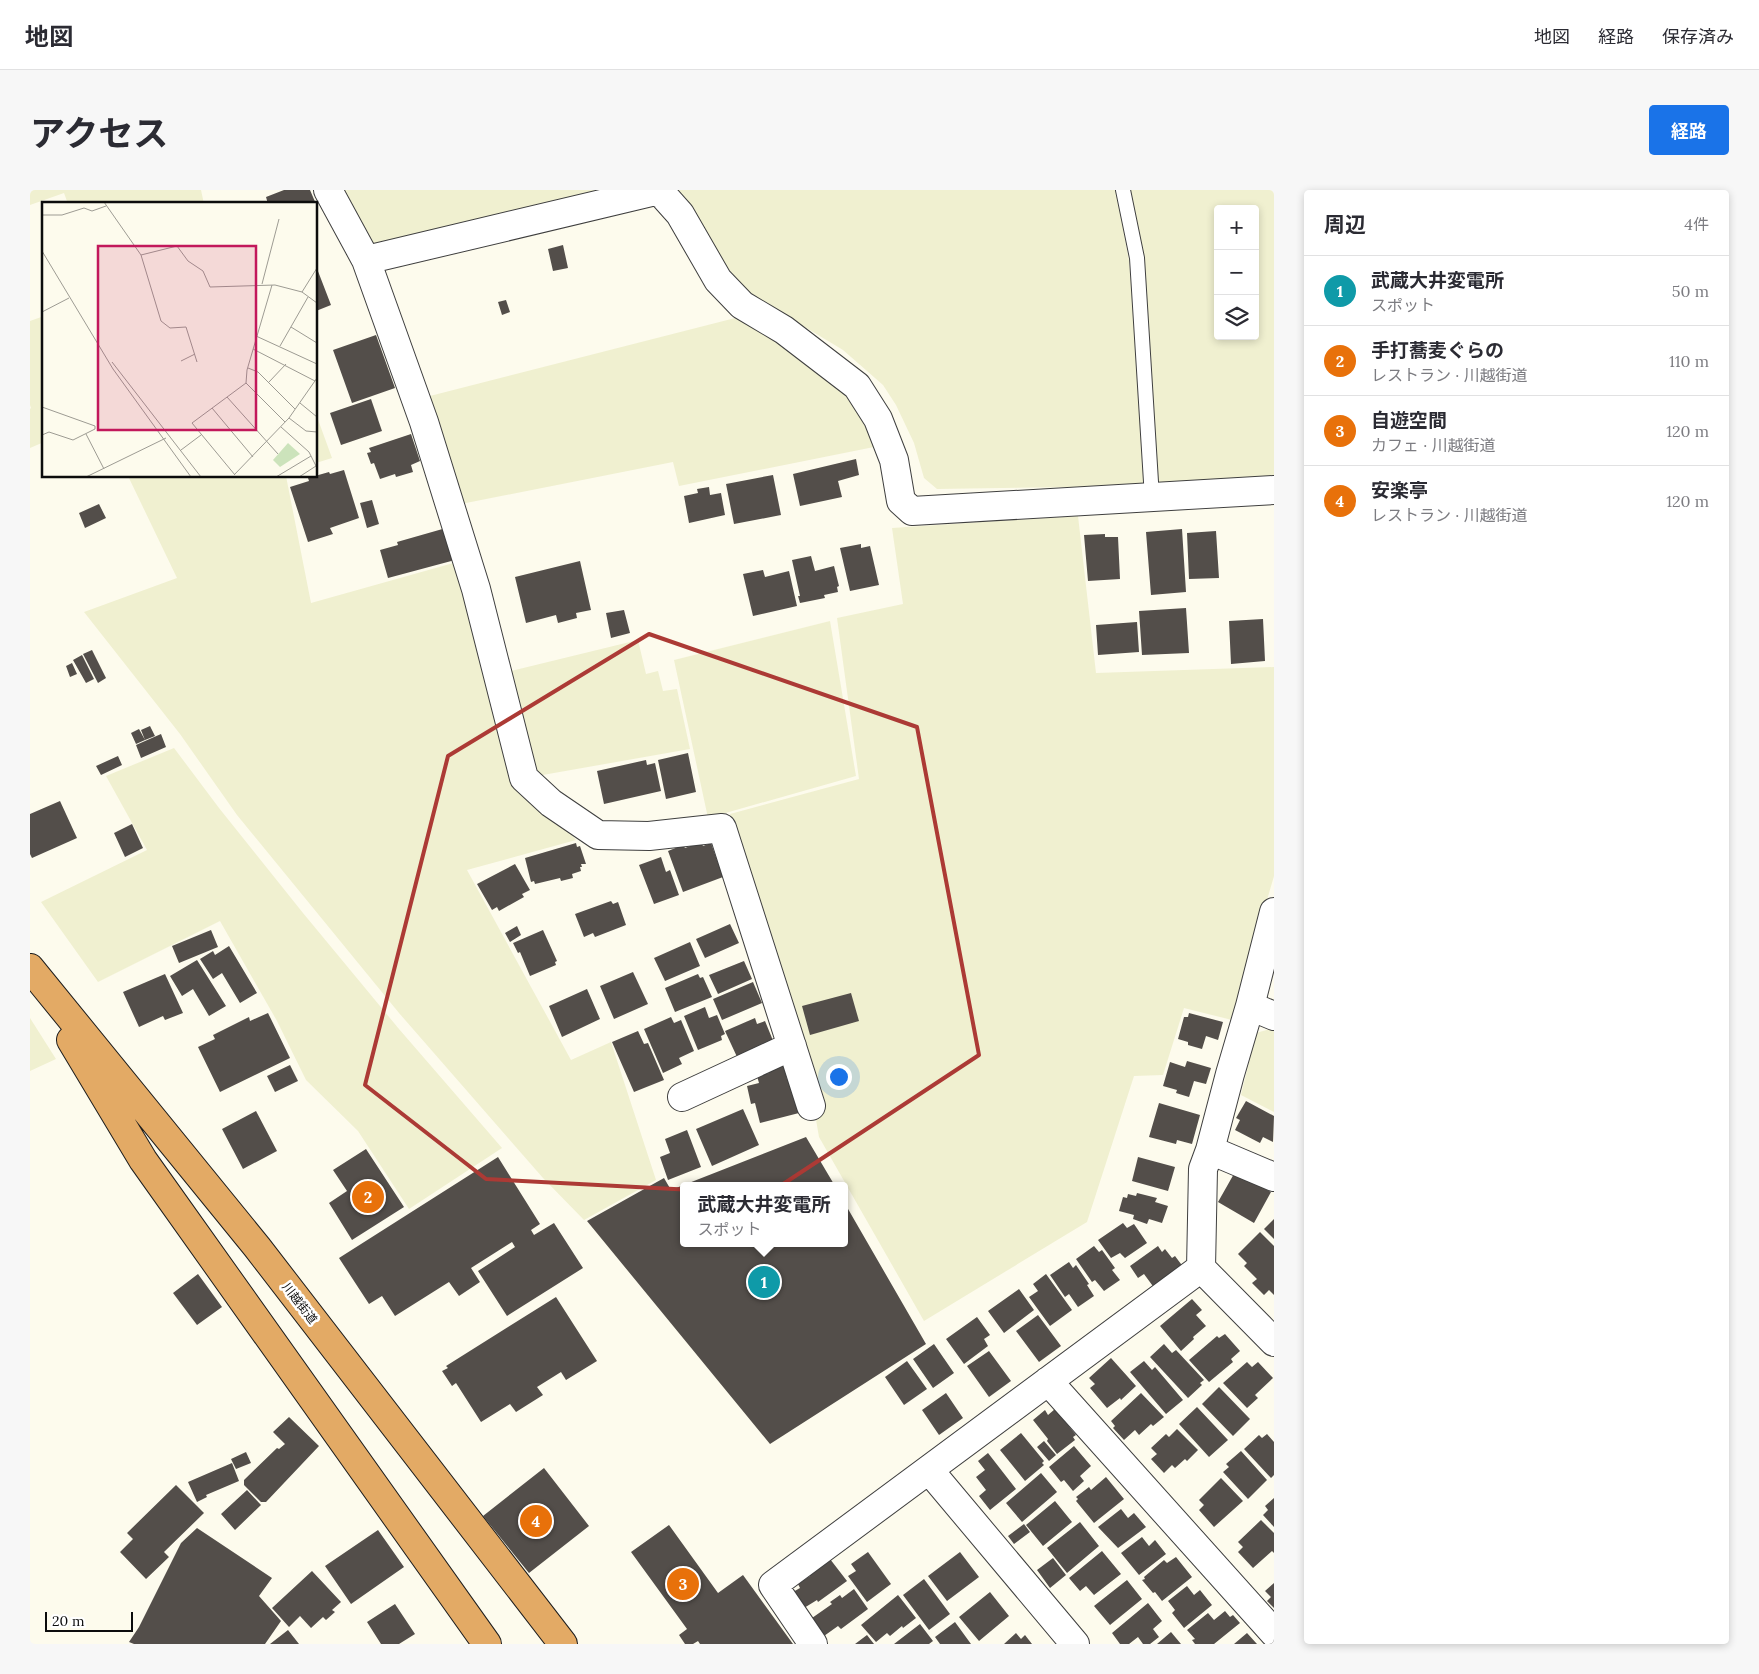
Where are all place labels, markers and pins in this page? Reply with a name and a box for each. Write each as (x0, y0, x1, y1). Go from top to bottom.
pin: 2 (352, 1178, 384, 1216)
pin: 1 (748, 1263, 780, 1301)
pin: 4 (520, 1502, 552, 1540)
pin: 3 (667, 1565, 699, 1603)

